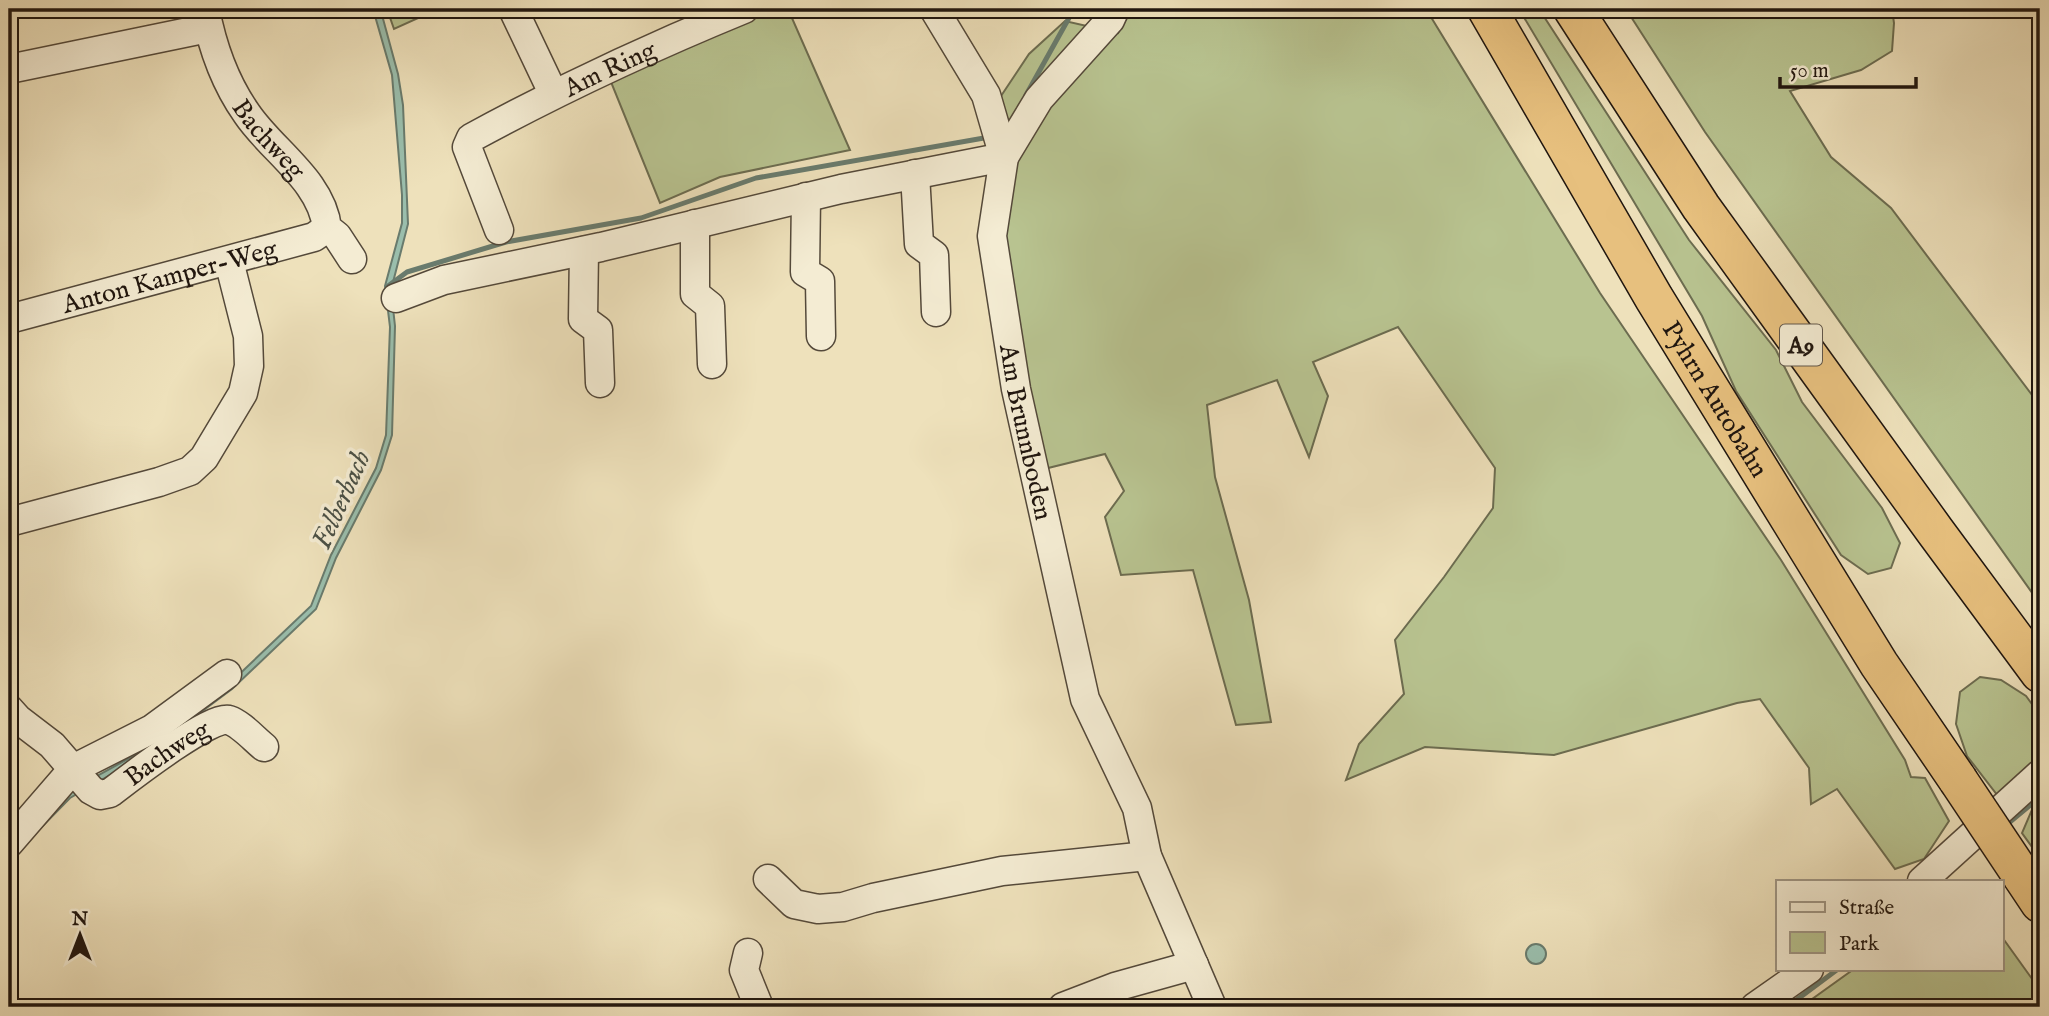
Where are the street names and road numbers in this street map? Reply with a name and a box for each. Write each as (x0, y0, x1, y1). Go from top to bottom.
street label: Am Ring (558, 34, 662, 106)
street label: Bachweg (224, 93, 313, 187)
street label: Anton Kamper-Weg (58, 232, 282, 322)
street label: Pyhrn Autobahn (1654, 315, 1775, 484)
road number: A9 (1780, 324, 1822, 366)
street label: Am Brunnboden (991, 341, 1060, 523)
street label: Bachweg (118, 713, 217, 794)

